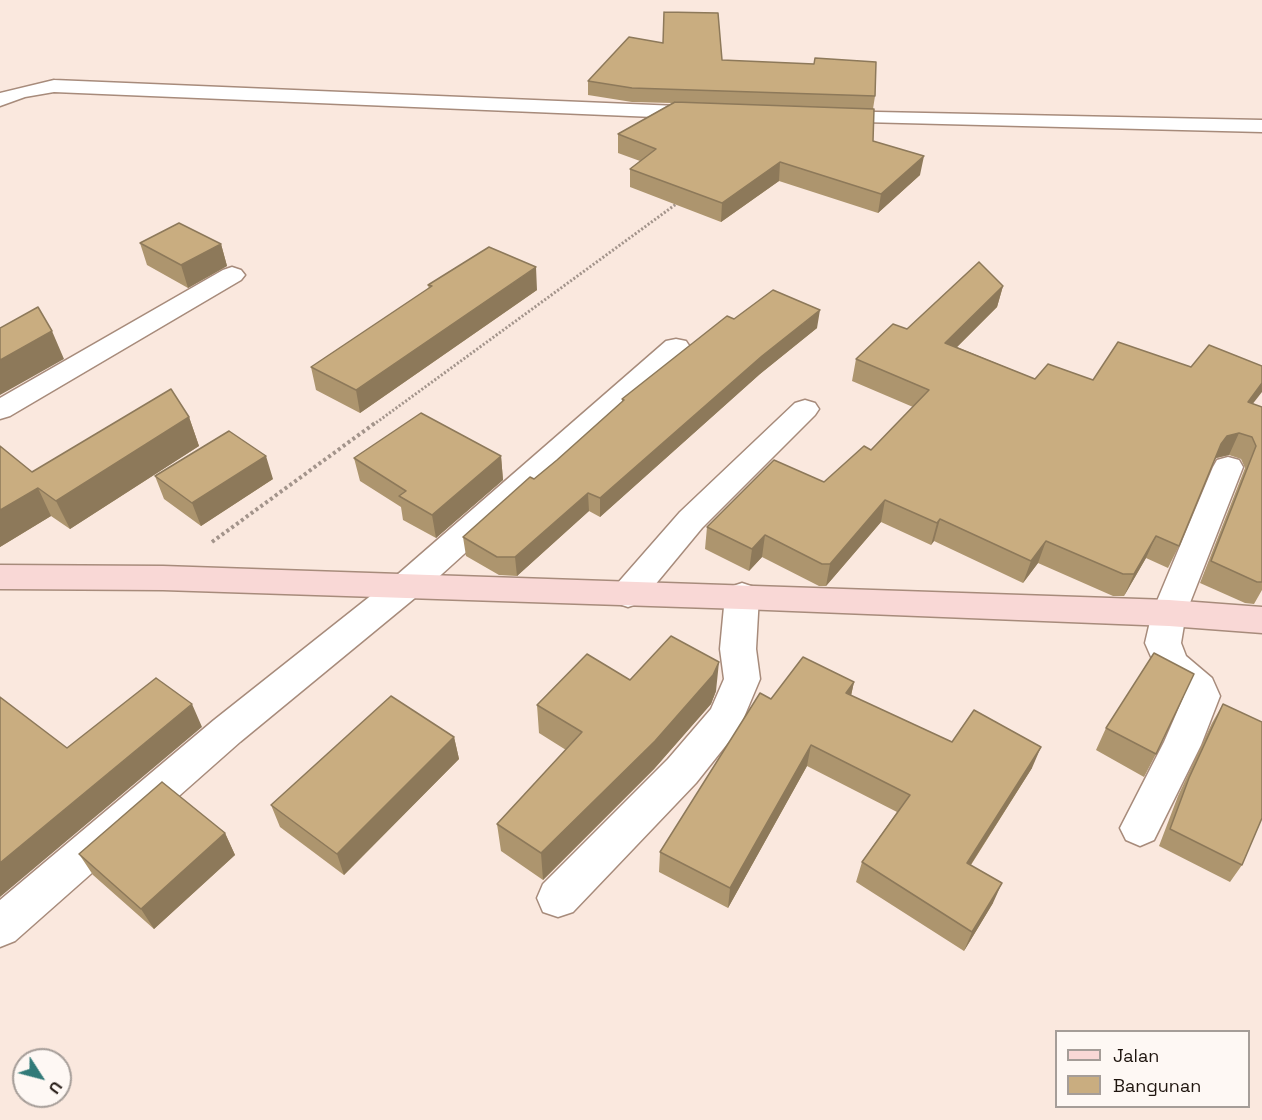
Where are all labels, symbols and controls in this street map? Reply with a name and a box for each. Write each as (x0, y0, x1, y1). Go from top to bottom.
legend (1055, 1030, 1250, 1108)
text: Jalan (1113, 1044, 1159, 1067)
north arrow (12, 1048, 72, 1108)
text: Bangunan (1113, 1074, 1201, 1097)
text: U (44, 1077, 67, 1098)

